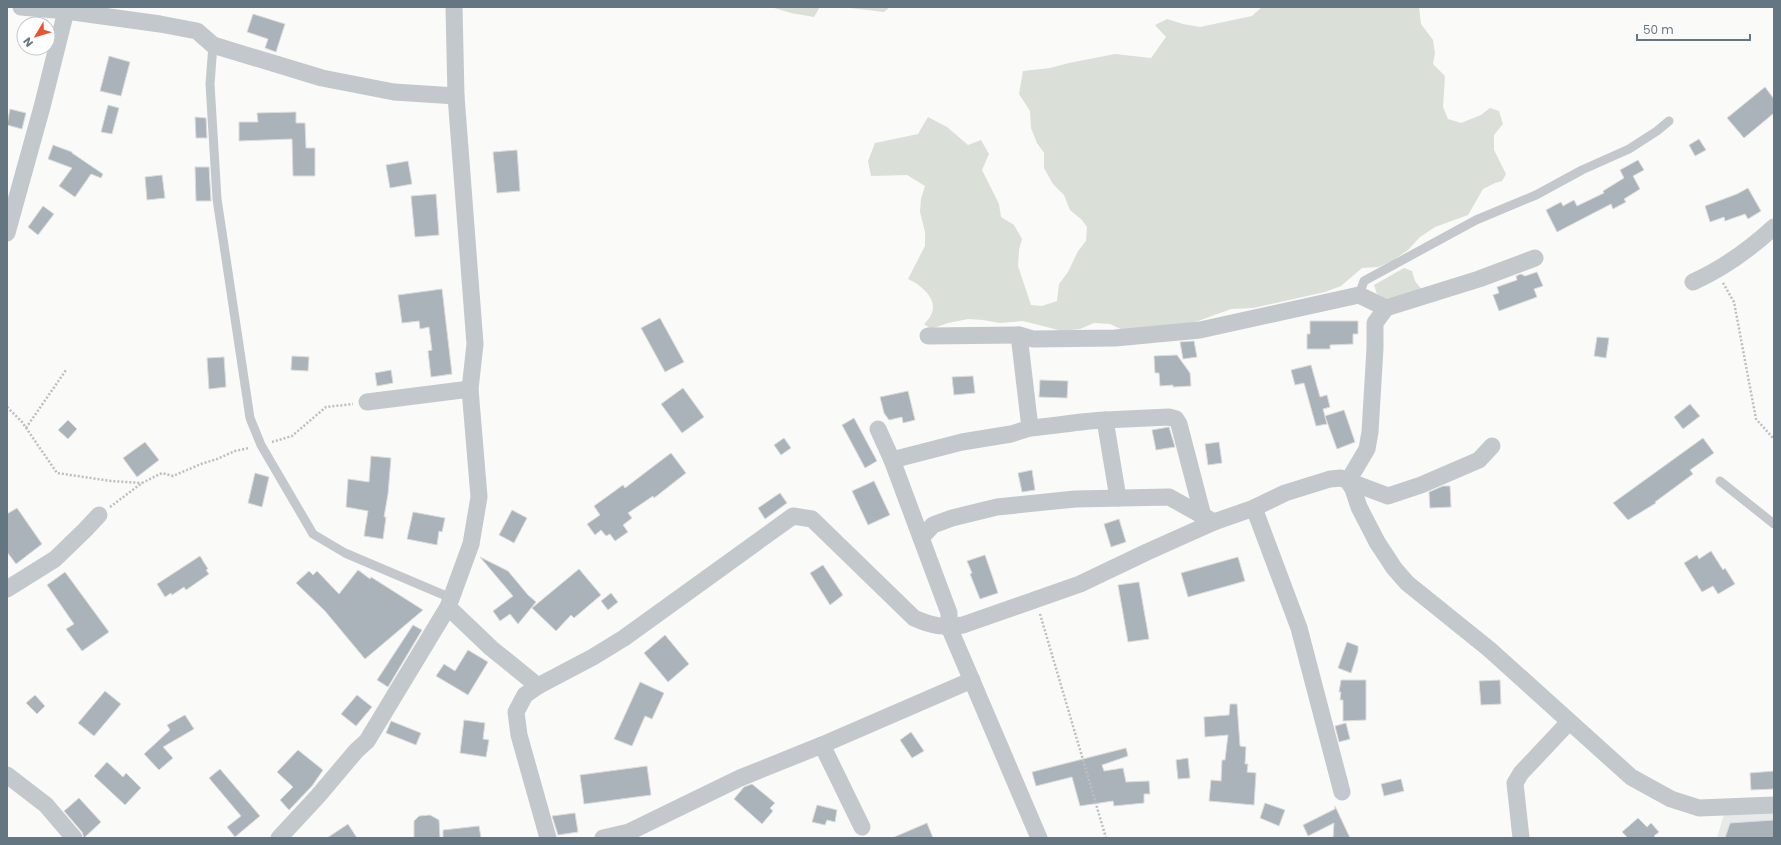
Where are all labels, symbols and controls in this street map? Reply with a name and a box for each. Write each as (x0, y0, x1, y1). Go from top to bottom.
north arrow (16, 16, 56, 56)
scale bar (1637, 16, 1750, 42)
text: 50 m (1643, 21, 1674, 38)
text: N (19, 34, 37, 50)

